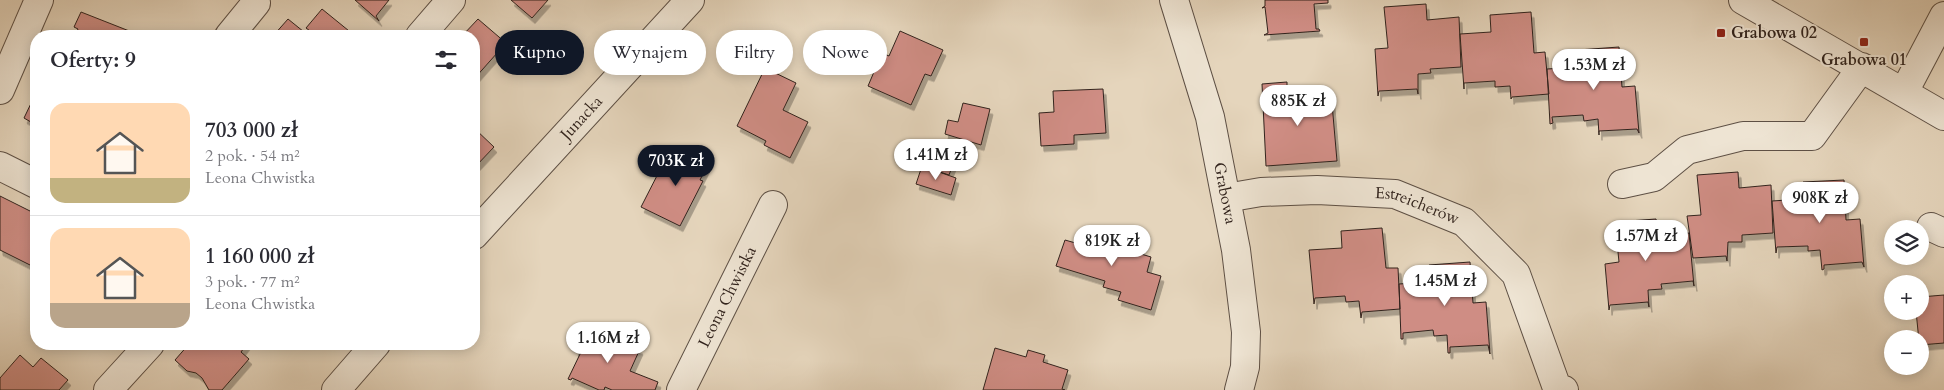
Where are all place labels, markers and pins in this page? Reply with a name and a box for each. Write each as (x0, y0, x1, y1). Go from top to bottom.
place label: Grabowa 02 (1731, 22, 1817, 44)
marker: Grabowa 02 (1715, 27, 1727, 39)
marker: Grabowa 01 (1858, 36, 1870, 48)
pin: 1.53M zł (1542, 48, 1646, 91)
place label: Grabowa 01 (1821, 49, 1907, 71)
pin: 885K zł (1252, 84, 1344, 127)
pin: 1.41M zł (884, 138, 988, 181)
pin: 703K zł (630, 144, 722, 187)
pin: 908K zł (1774, 182, 1866, 224)
pin: 1.57M zł (1594, 220, 1698, 262)
pin: 819K zł (1066, 224, 1158, 267)
pin: 1.45M zł (1393, 264, 1497, 307)
pin: 1.16M zł (556, 322, 660, 364)

